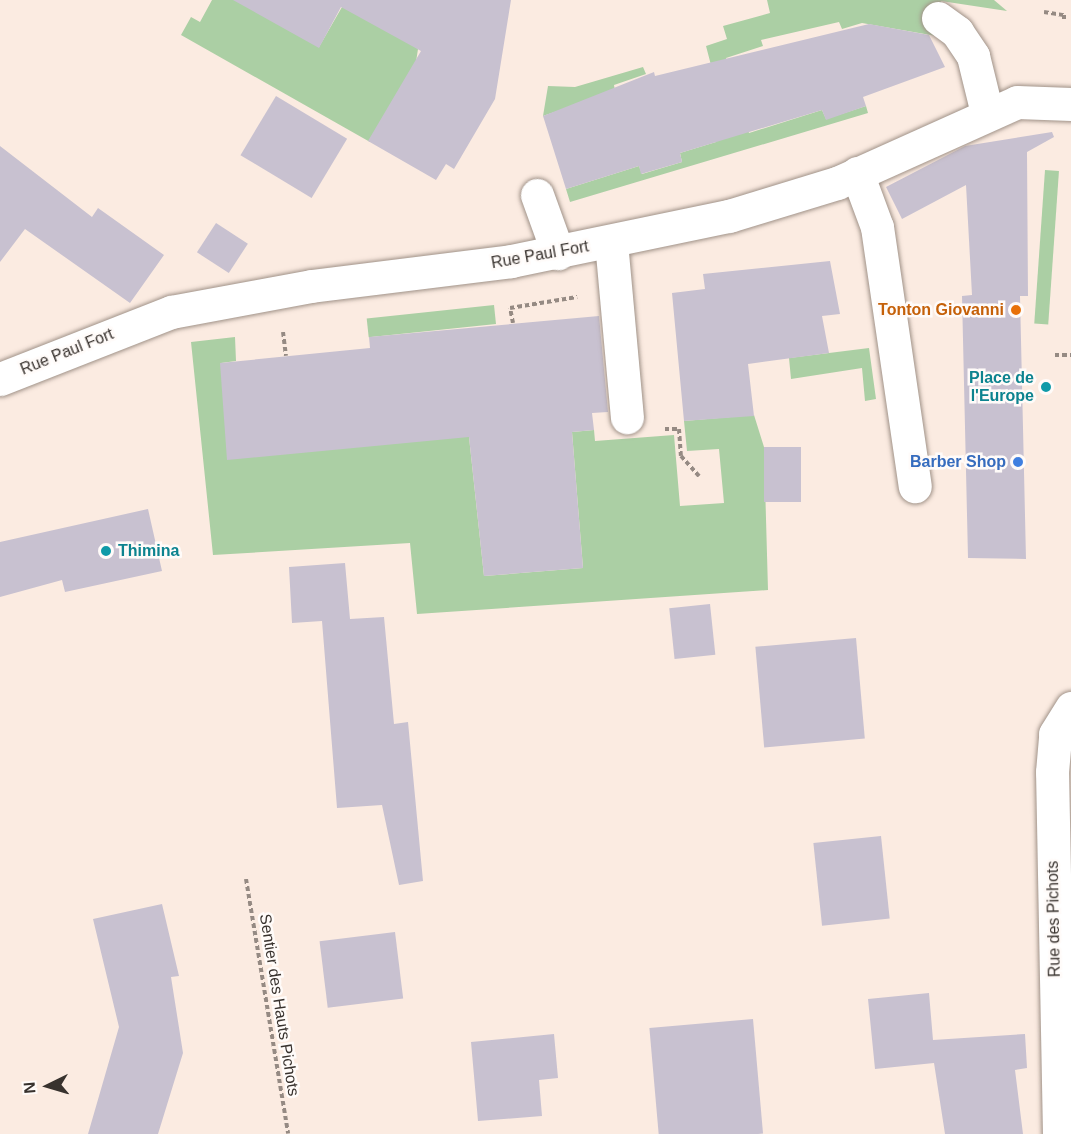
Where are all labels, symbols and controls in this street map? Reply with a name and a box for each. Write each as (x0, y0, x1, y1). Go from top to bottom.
street label: Rue Paul Fort (490, 237, 590, 273)
place label: Tonton Giovanni (878, 300, 1004, 320)
marker: Tonton Giovanni (1009, 303, 1023, 317)
street label: Rue Paul Fort (18, 325, 116, 379)
place label: Place de l'Europe (969, 368, 1034, 406)
marker: Place de l'Europe (1039, 380, 1053, 394)
place label: Barber Shop (910, 452, 1006, 472)
marker: Barber Shop (1011, 455, 1025, 469)
place label: Thimina (118, 541, 179, 561)
marker: Thimina (99, 544, 113, 558)
street label: Rue des Pichots (1043, 861, 1065, 977)
street label: Sentier des Hauts Pichots (255, 913, 303, 1097)
north arrow (18, 1056, 78, 1116)
text: N (21, 1081, 39, 1094)

